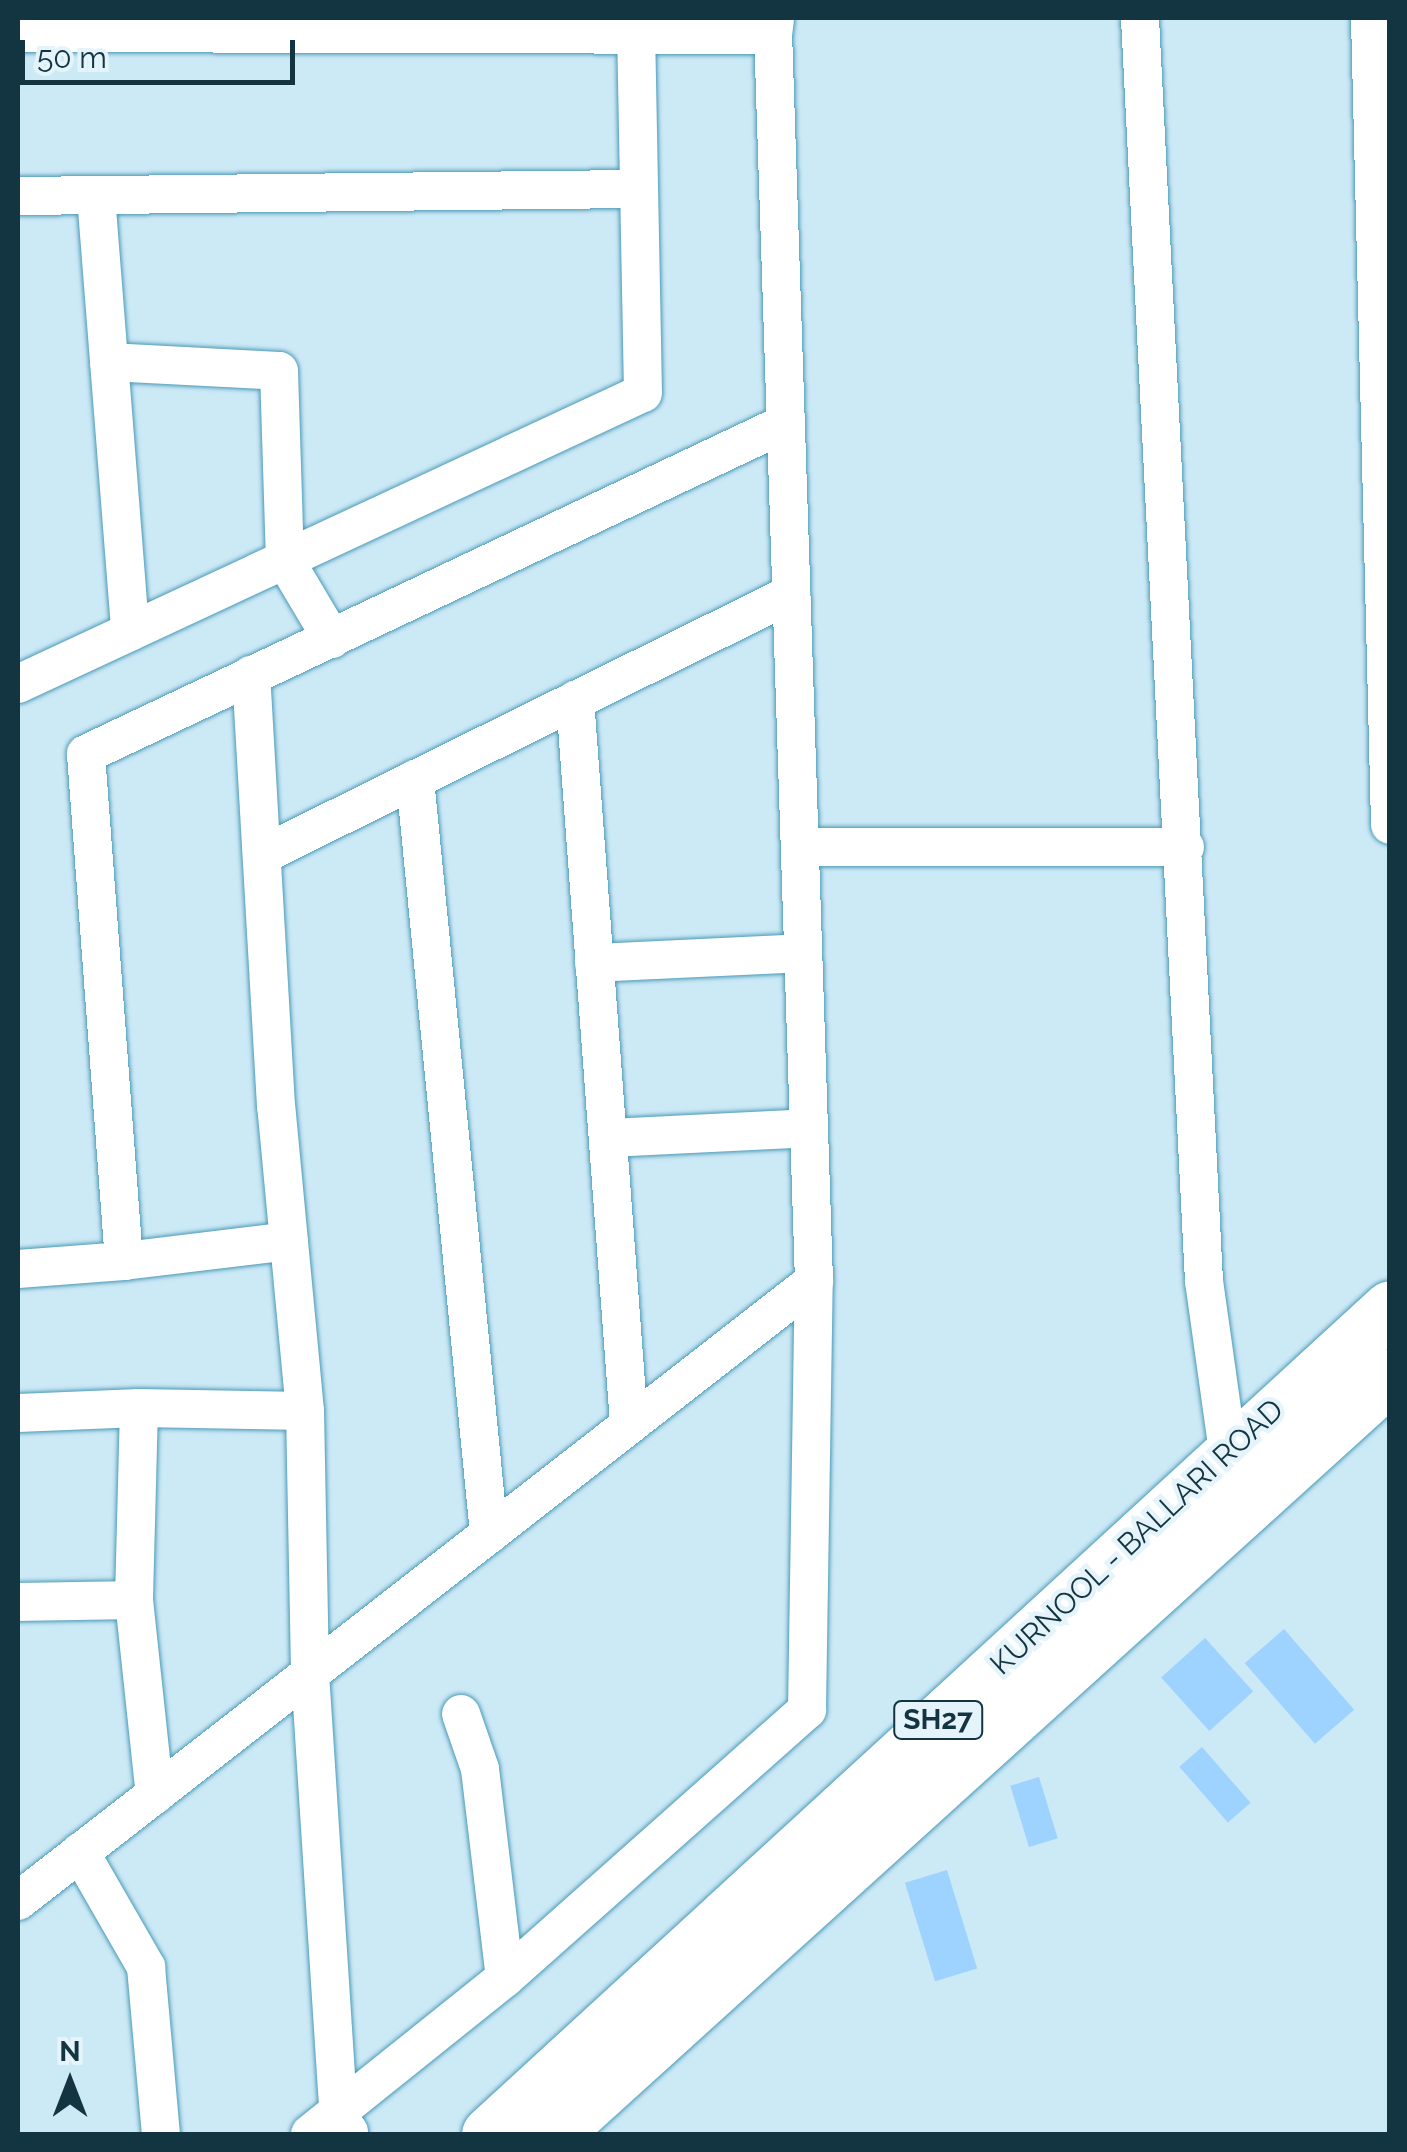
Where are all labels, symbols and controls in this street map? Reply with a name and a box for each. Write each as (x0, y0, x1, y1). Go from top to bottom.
scale bar (25, 20, 300, 82)
text: 50 m (37, 40, 107, 75)
street label: KURNOOL - BALLARI ROAD (983, 1392, 1291, 1682)
road number: SH27 (893, 1697, 983, 1743)
north arrow (20, 2032, 120, 2132)
text: N (59, 2035, 81, 2068)

